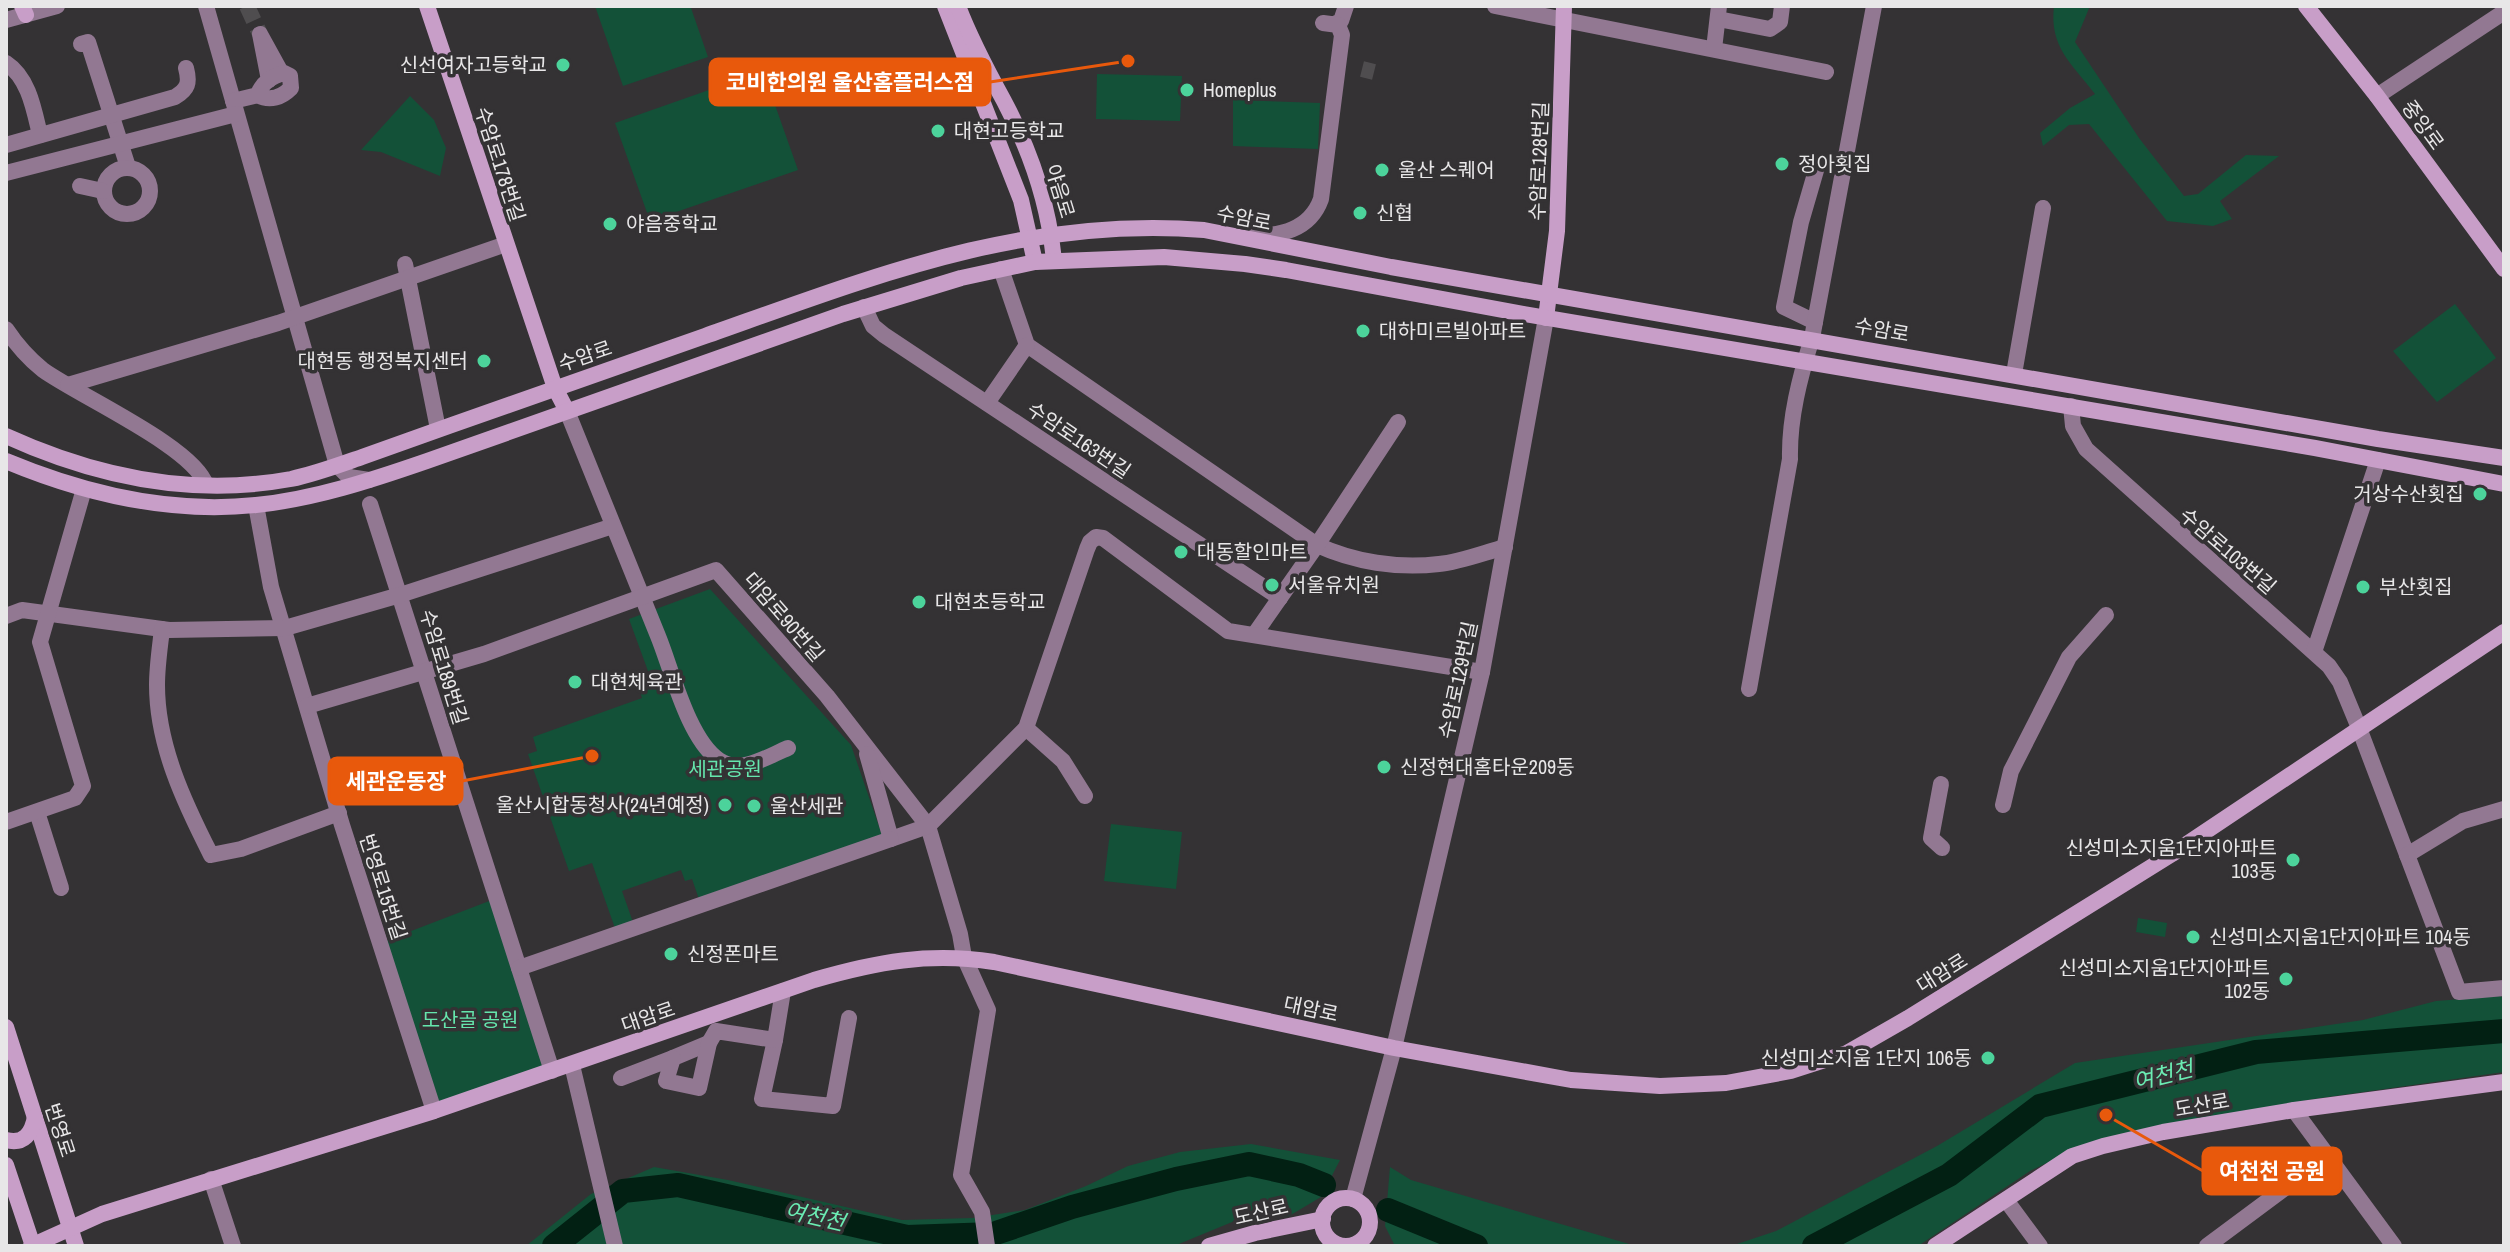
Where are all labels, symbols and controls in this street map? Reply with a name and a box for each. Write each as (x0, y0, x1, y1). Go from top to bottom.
place label: 신선여자고등학교 (400, 51, 547, 78)
marker: 신선여자고등학교 (554, 56, 572, 74)
callout: 코비한의원 울산홈플러스점 (710, 59, 990, 105)
text: 코비한의원 울산홈플러스점 (726, 67, 974, 97)
place label: Homeplus (1203, 76, 1277, 103)
marker: Homeplus (1178, 81, 1196, 99)
street label: 중앙로 (2396, 94, 2451, 155)
street label: 수암로128번길 (1523, 101, 1554, 221)
street label: 수암로178번길 (469, 103, 532, 225)
place label: 대현고등학교 (954, 117, 1064, 144)
marker: 대현고등학교 (929, 122, 947, 140)
place label: 정아횟집 (1798, 150, 1872, 177)
marker: 정아횟집 (1773, 155, 1791, 173)
place label: 울산 스퀘어 (1398, 156, 1495, 183)
street label: 야음로 (1039, 161, 1081, 221)
marker: 울산 스퀘어 (1373, 161, 1391, 179)
street label: 수암로 (1214, 199, 1274, 236)
place label: 신협 (1376, 199, 1413, 226)
marker: 신협 (1351, 204, 1369, 222)
place label: 야음중학교 (626, 210, 718, 237)
marker: 야음중학교 (601, 215, 619, 233)
street label: 수암로 (1853, 311, 1912, 348)
place label: 대하미르빌아파트 (1379, 317, 1526, 344)
marker: 대하미르빌아파트 (1354, 322, 1372, 340)
street label: 수암로 (554, 334, 615, 377)
place label: 대현동 행정복지센터 (298, 347, 468, 374)
marker: 대현동 행정복지센터 (475, 352, 493, 370)
street label: 수암로163번길 (1022, 395, 1136, 484)
place label: 거상수산횟집 (2354, 480, 2464, 507)
marker: 거상수산횟집 (2471, 485, 2489, 503)
street label: 수암로103번길 (2174, 501, 2282, 600)
place label: 대동할인마트 (1197, 538, 1307, 565)
marker: 대동할인마트 (1172, 543, 1190, 561)
street label: 대암로90번길 (738, 566, 831, 667)
place label: 서울유치원 (1288, 571, 1380, 598)
place label: 부산횟집 (2379, 573, 2453, 600)
marker: 서울유치원 (1263, 576, 1281, 594)
marker: 부산횟집 (2354, 578, 2372, 596)
place label: 대현초등학교 (935, 588, 1045, 615)
marker: 대현초등학교 (910, 593, 928, 611)
street label: 수암로189번길 (414, 606, 475, 728)
street label: 수암로129번길 (1432, 619, 1483, 741)
place label: 대현체육관 (591, 668, 683, 695)
marker: 대현체육관 (566, 673, 584, 691)
place label: 신정현대홈타운209동 (1400, 753, 1575, 780)
park label: 세관공원 (688, 755, 762, 782)
callout: 세관운동장 (329, 758, 462, 804)
marker: 신정현대홈타운209동 (1375, 758, 1393, 776)
text: 세관운동장 (345, 766, 447, 796)
place label: 울산시합동청사(24년예정) (496, 791, 709, 818)
place label: 울산세관 (770, 792, 844, 819)
marker: 울산시합동청사(24년예정) (716, 796, 734, 814)
marker: 울산세관 (745, 797, 763, 815)
street label: 번영로15번길 (354, 830, 413, 943)
place label: 신성미소지움1단지아파트 103동 (2065, 834, 2277, 884)
marker: 신성미소지움1단지아파트 103동 (2284, 851, 2302, 869)
place label: 신성미소지움1단지아파트 104동 (2209, 923, 2471, 950)
marker: 신성미소지움1단지아파트 104동 (2184, 928, 2202, 946)
place label: 신정폰마트 (687, 940, 779, 967)
marker: 신정폰마트 (662, 945, 680, 963)
street label: 대암로 (1911, 947, 1972, 999)
place label: 신성미소지움1단지아파트 102동 (2058, 954, 2270, 1004)
marker: 신성미소지움1단지아파트 102동 (2277, 970, 2295, 988)
street label: 대암로 (1281, 990, 1341, 1027)
street label: 대암로 (617, 995, 678, 1038)
park label: 도산골 공원 (422, 1006, 518, 1033)
place label: 신성미소지움 1단지 106동 (1761, 1044, 1972, 1071)
marker: 신성미소지움 1단지 106동 (1979, 1049, 1997, 1067)
water label: 여천천 (2130, 1052, 2199, 1097)
street label: 도산로 (2172, 1086, 2231, 1123)
street label: 번영로 (39, 1099, 82, 1160)
callout: 여천천 공원 (2203, 1148, 2341, 1194)
text: 여천천 공원 (2219, 1156, 2325, 1186)
street label: 도산로 (1231, 1192, 1291, 1231)
water label: 여천천 (782, 1195, 851, 1238)

